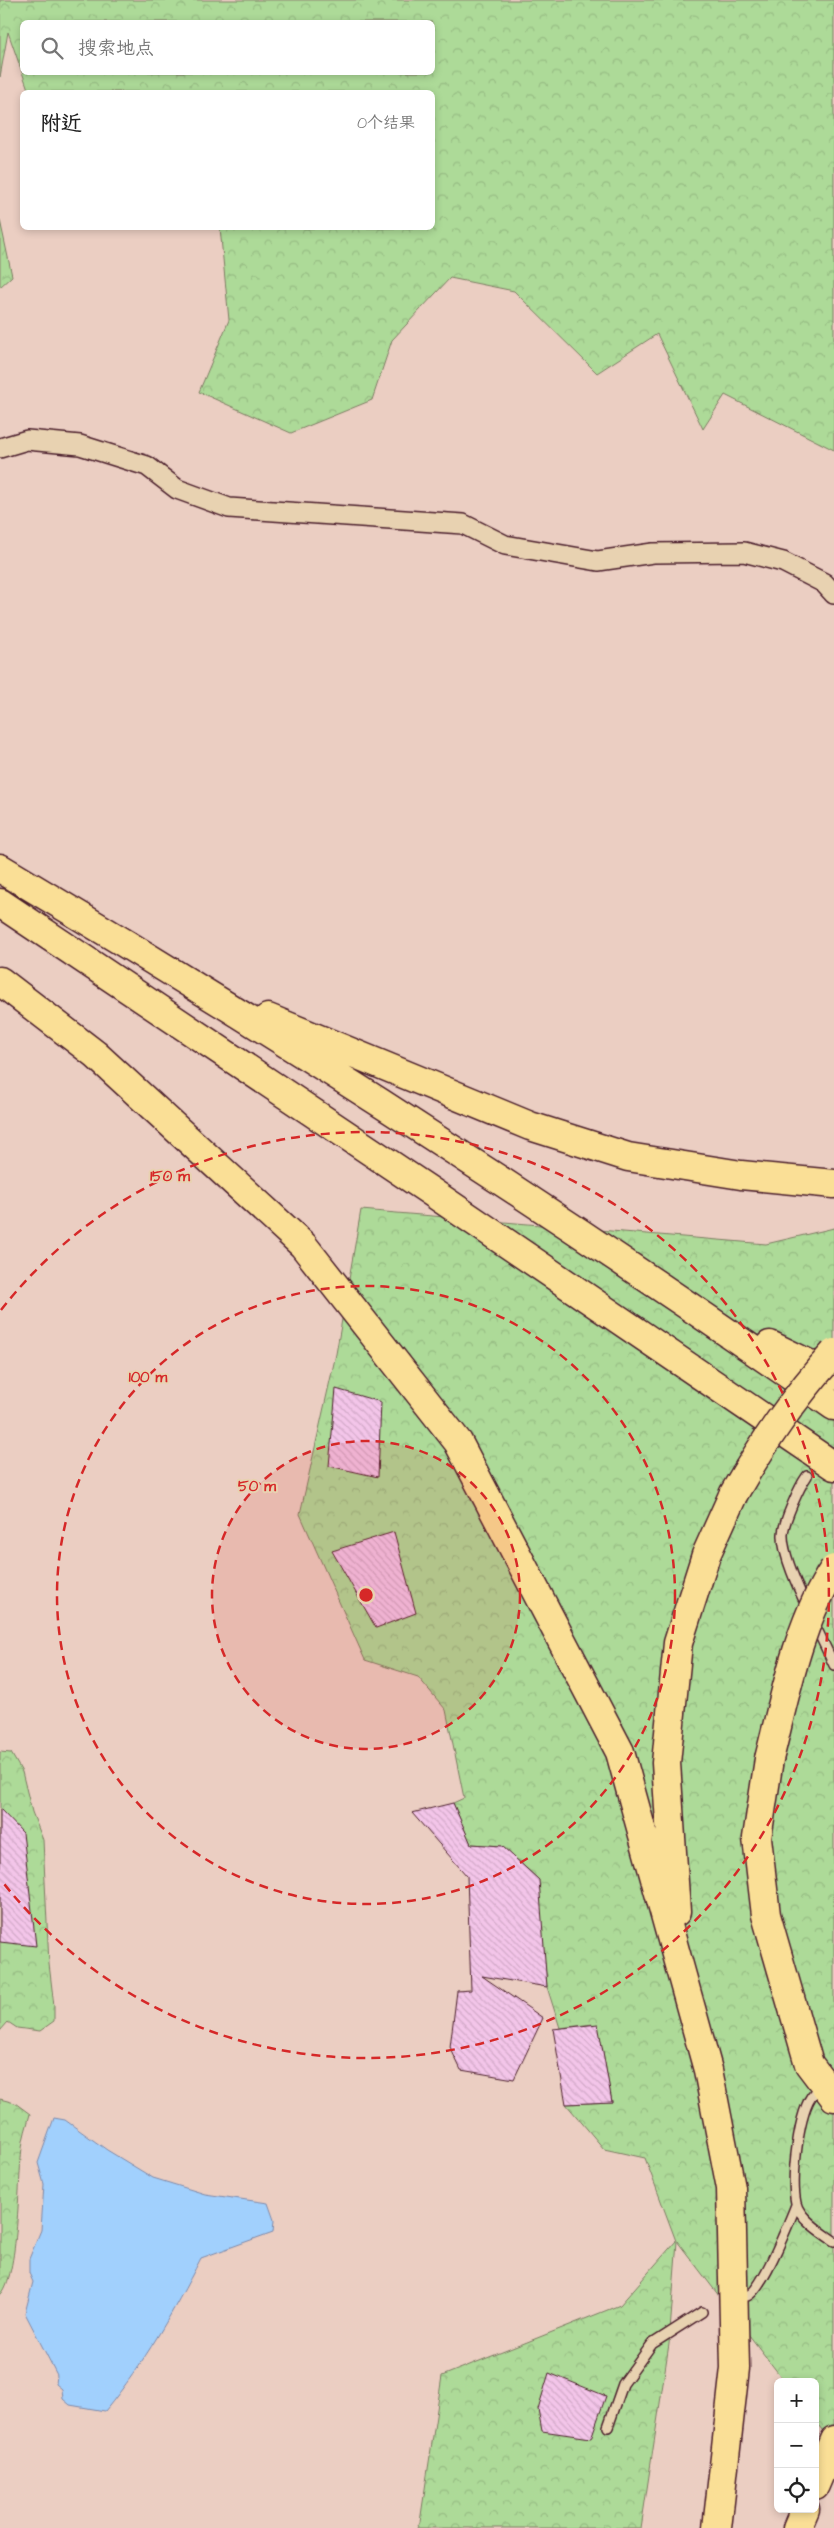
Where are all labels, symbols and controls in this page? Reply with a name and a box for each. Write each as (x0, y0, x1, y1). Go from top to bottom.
search box (20, 20, 435, 75)
icon: search (38, 34, 66, 62)
text: 搜索地点 (78, 35, 154, 62)
text: 附近 (40, 109, 82, 138)
text: 0个结果 (357, 112, 415, 134)
text: 150 m (150, 1166, 190, 1187)
text: 100 m (129, 1367, 168, 1388)
text: 50 m (238, 1476, 276, 1497)
centre of rings (357, 1586, 375, 1604)
map controls (774, 2378, 819, 2513)
button: + (774, 2378, 819, 2423)
button: − (774, 2423, 819, 2468)
button: locate (774, 2468, 819, 2513)

